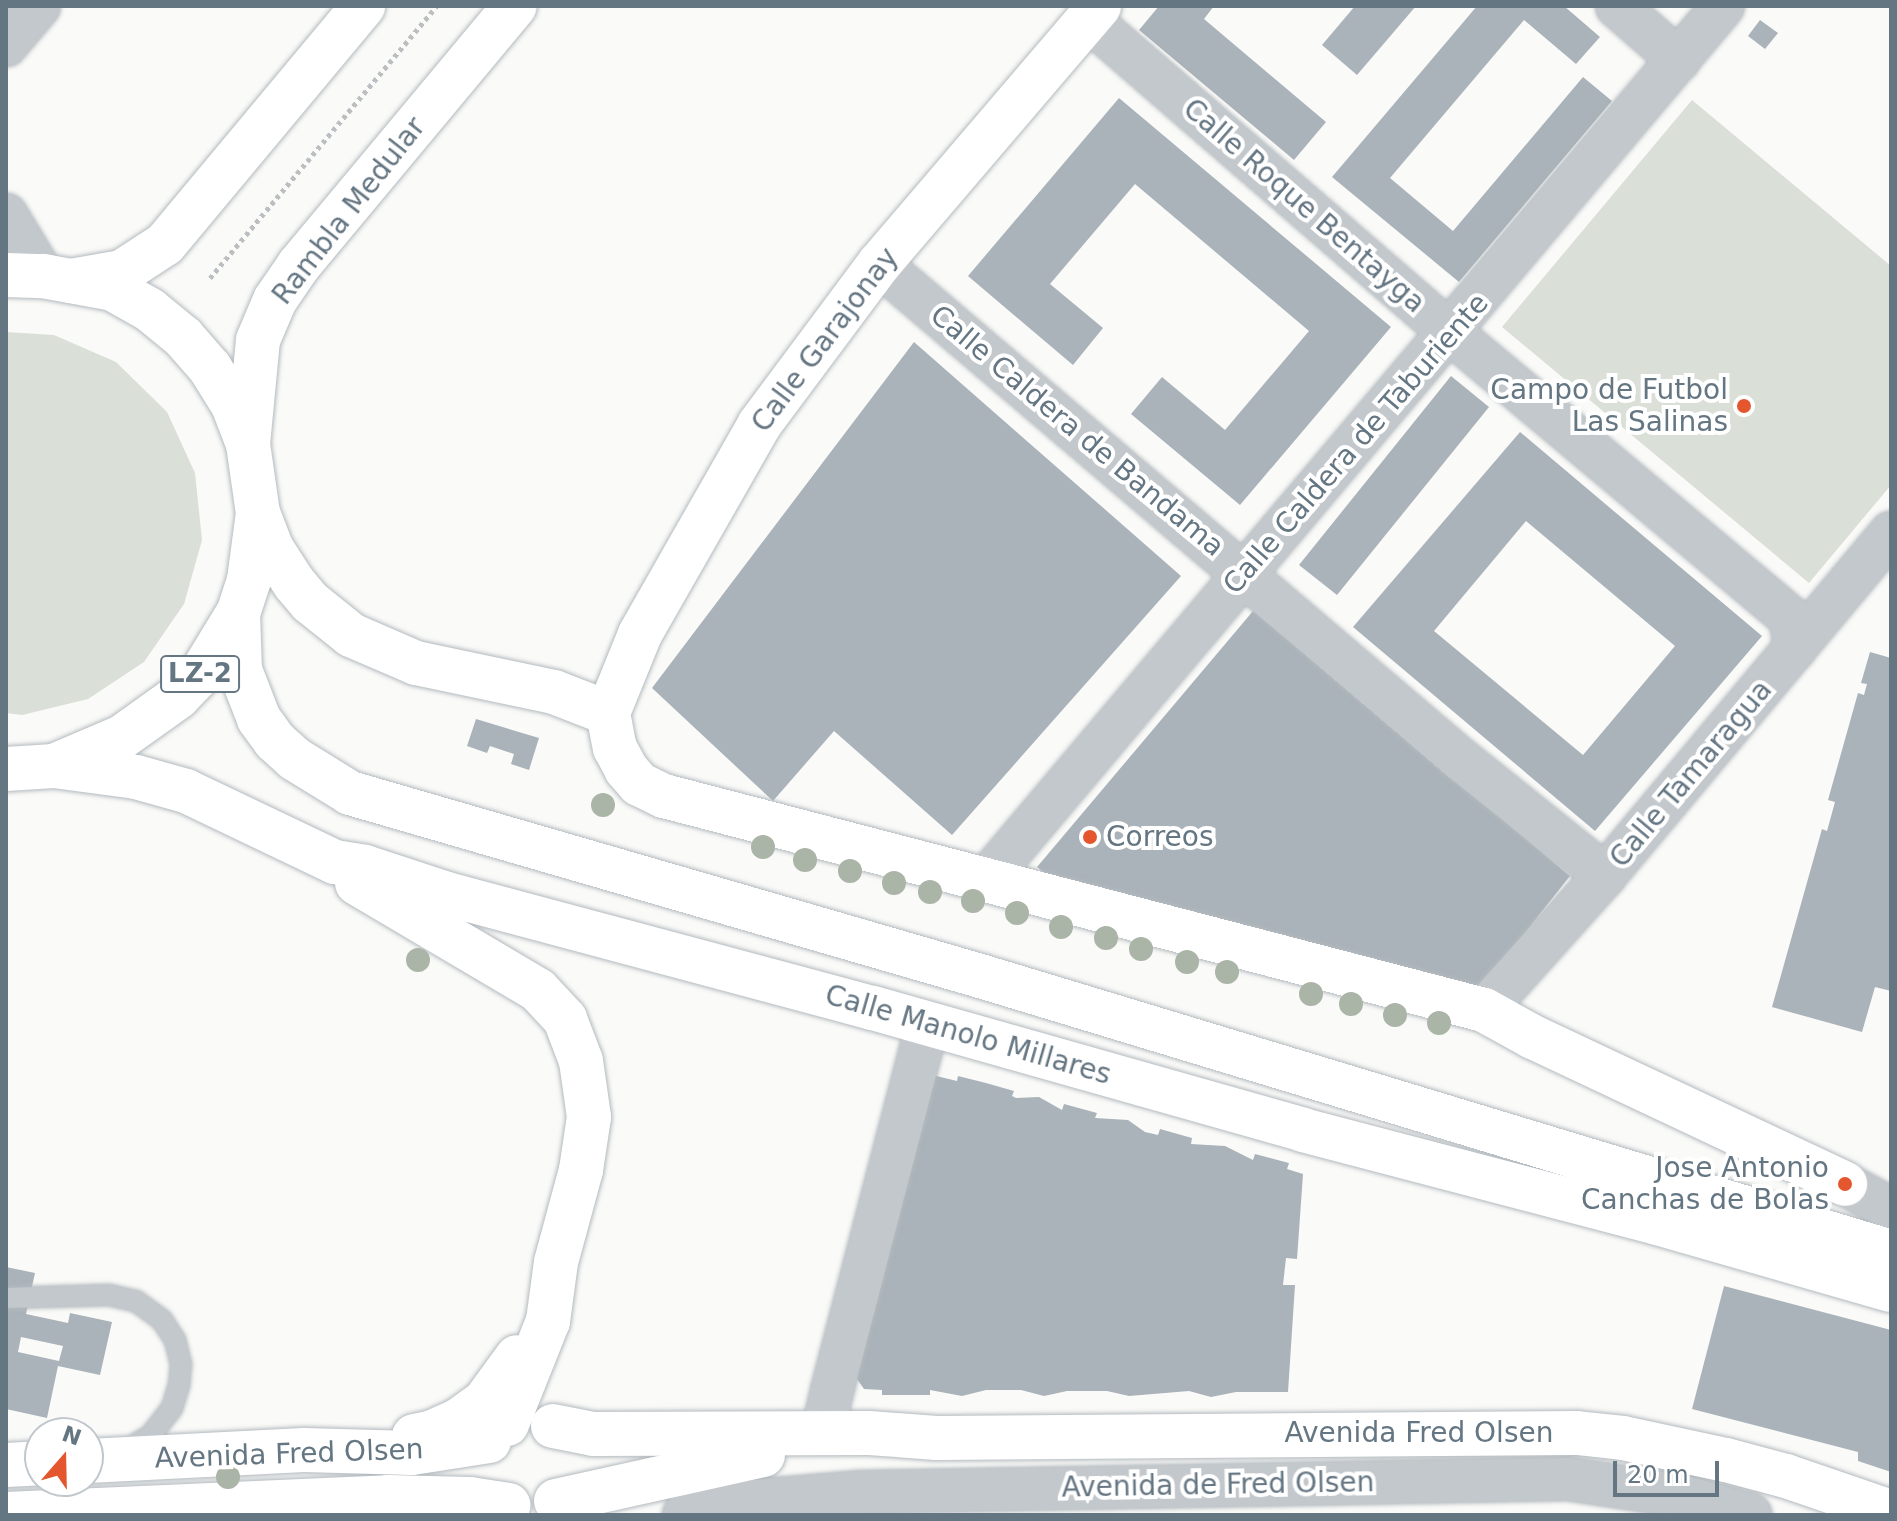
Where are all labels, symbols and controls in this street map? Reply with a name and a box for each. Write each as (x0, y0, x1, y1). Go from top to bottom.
street label: Calle Roque Bentayga (1176, 92, 1432, 320)
street label: Rambla Medular (266, 111, 432, 311)
street label: Calle Garajonay (745, 241, 905, 439)
street label: Calle Caldera de Taburiente (1216, 287, 1496, 601)
street label: Calle Caldera de Bandama (923, 298, 1231, 564)
place label: Campo de Futbol Las Salinas (1490, 373, 1728, 439)
marker: Campo de Futbol Las Salinas (1735, 397, 1753, 415)
road number: LZ-2 (160, 652, 240, 696)
street label: Calle Tamaragua (1603, 674, 1779, 874)
place label: Correos (1106, 820, 1214, 854)
marker: Correos (1081, 828, 1099, 846)
street label: Calle Manolo Millares (821, 978, 1115, 1092)
place label: Jose Antonio Canchas de Bolas (1581, 1151, 1829, 1217)
marker: Jose Antonio Canchas de Bolas (1836, 1175, 1854, 1193)
street label: Avenida Fred Olsen (1285, 1416, 1553, 1450)
north arrow (24, 1417, 104, 1497)
text: N (59, 1421, 85, 1451)
street label: Avenida Fred Olsen (154, 1433, 424, 1475)
scale bar (1617, 1445, 1723, 1495)
text: 20 m (1627, 1461, 1689, 1489)
street label: Avenida de Fred Olsen (1061, 1465, 1375, 1505)

